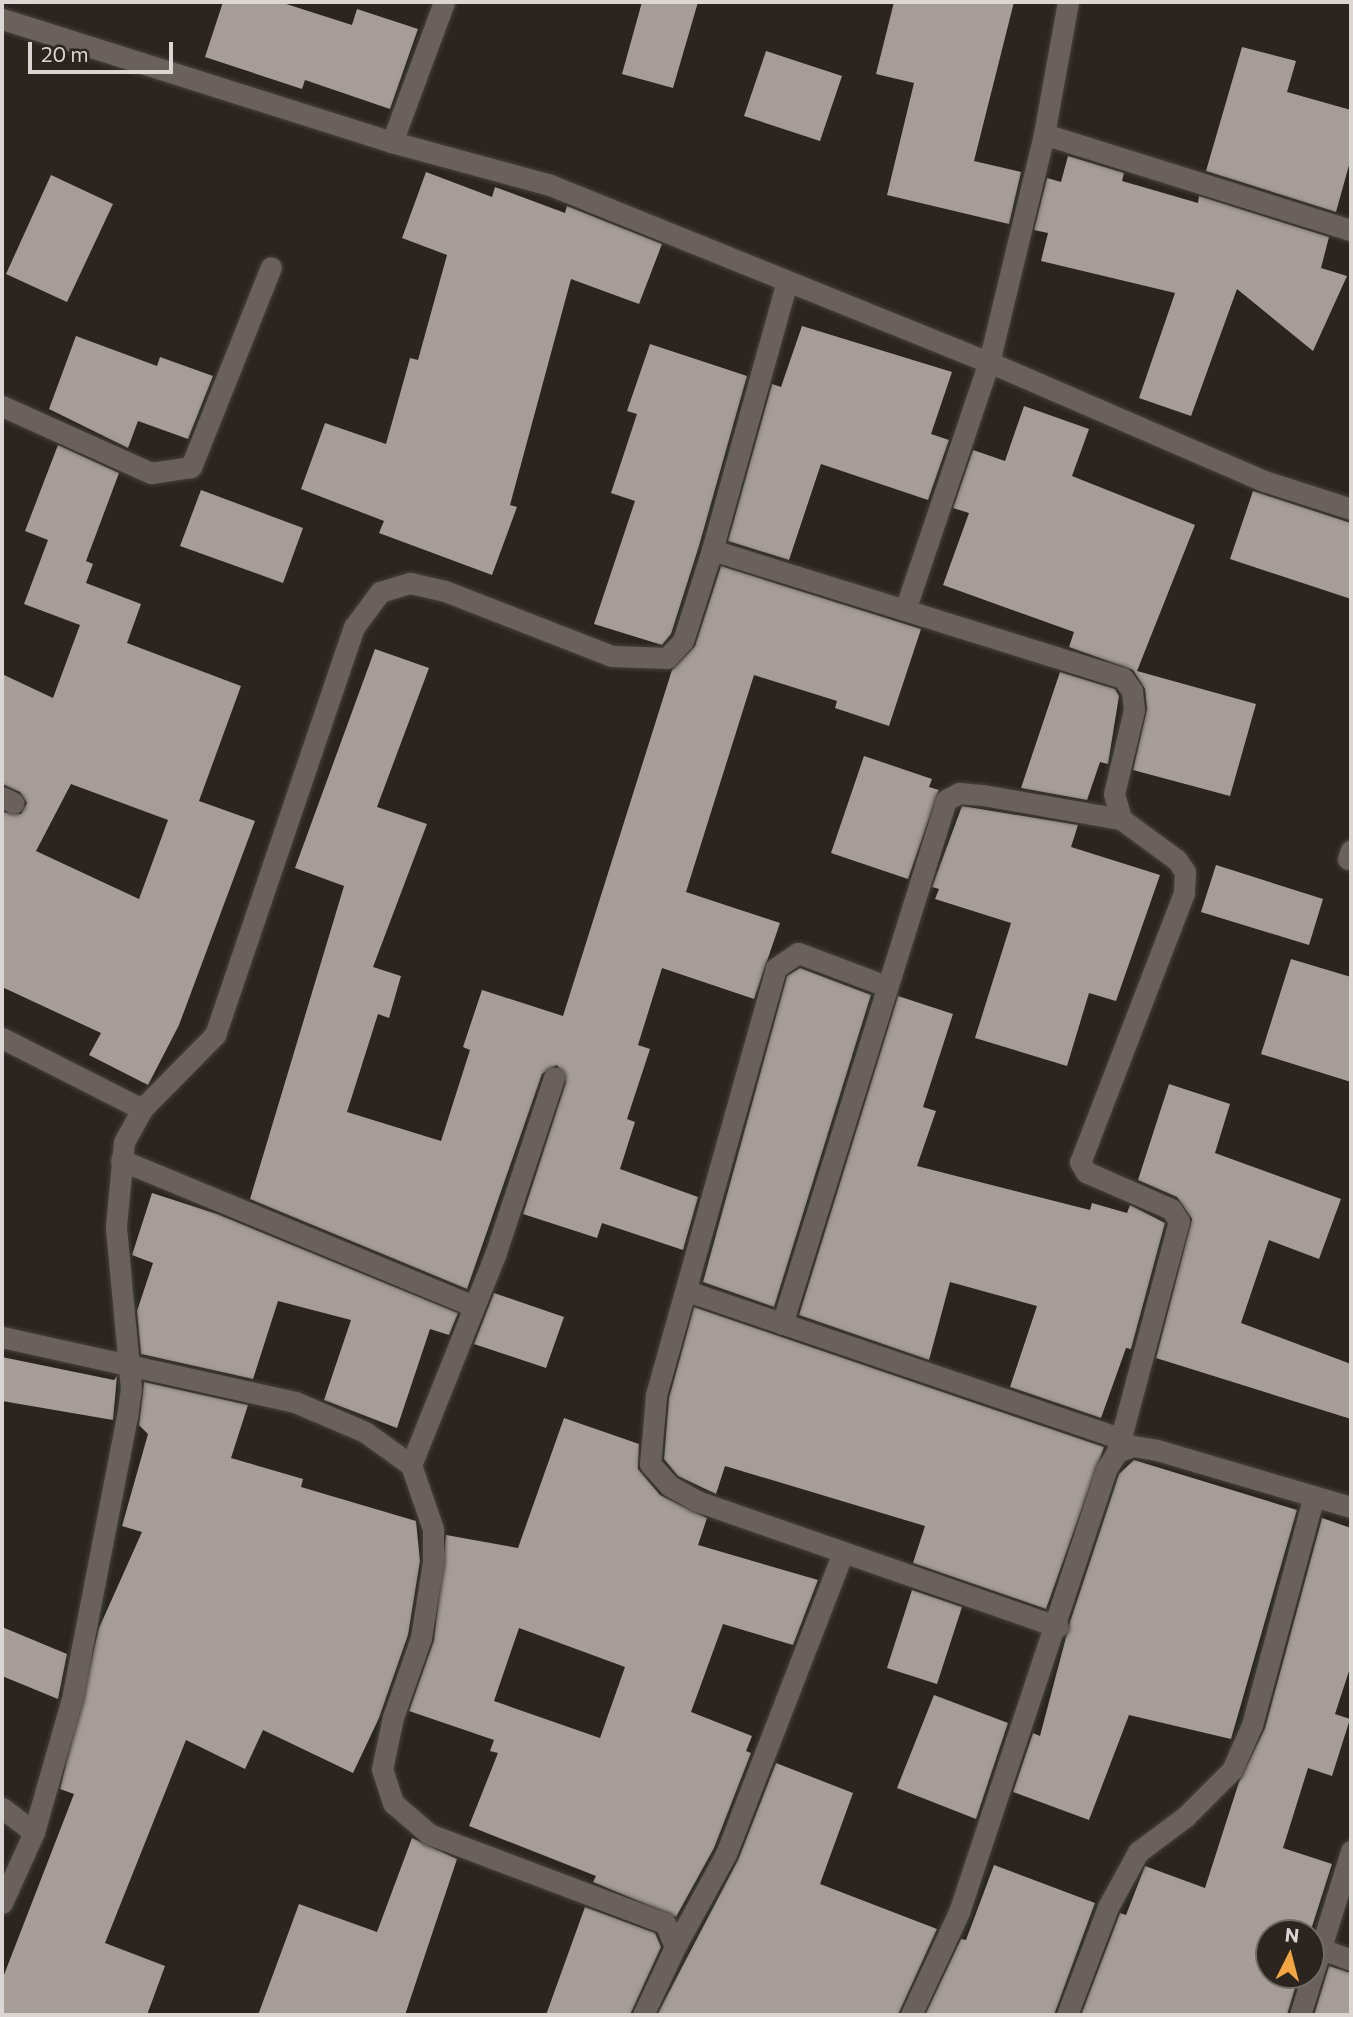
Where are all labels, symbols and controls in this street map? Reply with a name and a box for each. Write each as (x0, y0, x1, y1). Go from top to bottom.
scale bar (32, 28, 177, 72)
text: 20 m (41, 41, 89, 66)
north arrow (1255, 1919, 1325, 1989)
text: N (1284, 1922, 1300, 1947)

